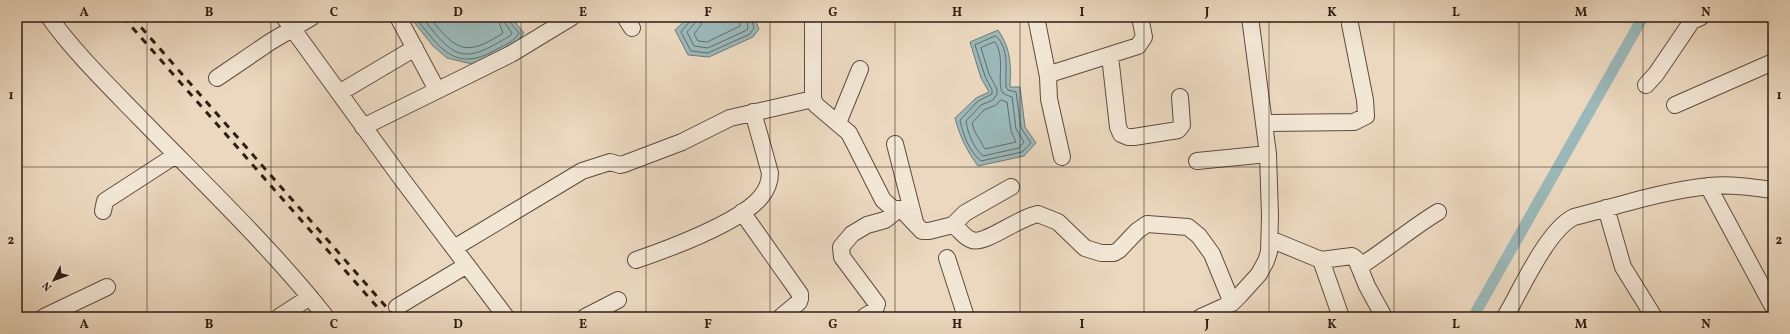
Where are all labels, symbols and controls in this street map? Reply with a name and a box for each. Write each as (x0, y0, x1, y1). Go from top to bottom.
text: A (79, 4, 89, 22)
text: B (205, 4, 214, 22)
text: C (330, 4, 338, 22)
text: D (453, 4, 463, 22)
text: E (579, 4, 587, 22)
text: F (704, 4, 712, 22)
text: G (828, 4, 838, 22)
text: H (952, 4, 962, 22)
text: I (1080, 4, 1085, 22)
text: J (1204, 4, 1210, 22)
text: K (1327, 4, 1337, 22)
text: L (1452, 4, 1460, 22)
text: M (1575, 4, 1588, 22)
text: N (1701, 4, 1711, 22)
text: 1 (8, 87, 14, 105)
text: 1 (1776, 87, 1782, 105)
text: 2 (8, 232, 15, 250)
text: 2 (1776, 232, 1783, 250)
north arrow (34, 260, 74, 300)
text: N (39, 278, 56, 294)
text: A (79, 316, 89, 334)
text: B (205, 316, 214, 334)
text: C (330, 316, 338, 334)
text: D (453, 316, 463, 334)
text: E (579, 316, 587, 334)
text: F (704, 316, 712, 334)
text: G (828, 316, 838, 334)
text: H (952, 316, 962, 334)
text: I (1080, 316, 1085, 334)
text: J (1204, 316, 1210, 334)
text: K (1327, 316, 1337, 334)
text: L (1452, 316, 1460, 334)
text: M (1575, 316, 1588, 334)
text: N (1701, 316, 1711, 334)

